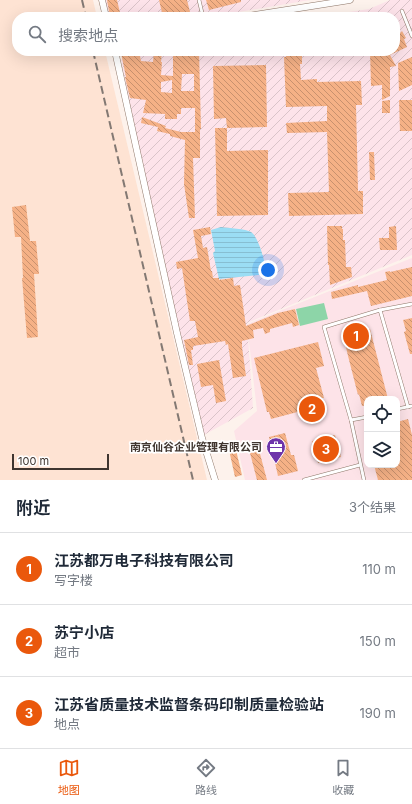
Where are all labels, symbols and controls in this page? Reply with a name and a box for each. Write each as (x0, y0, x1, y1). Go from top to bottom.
search box (12, 12, 400, 56)
icon: search (26, 23, 48, 45)
text: 搜索地点 (58, 26, 118, 45)
your location (258, 260, 278, 280)
pin: 1 (343, 321, 369, 351)
pin: 2 (299, 394, 325, 424)
map controls (364, 396, 400, 468)
button: locate (364, 396, 400, 432)
button: layers (364, 432, 400, 468)
pin: 3 (313, 434, 339, 464)
office icon: 南京仙谷企业管理有限公司 (265, 436, 287, 464)
place label: 南京仙谷企业管理有限公司 (130, 440, 262, 454)
scale bar (12, 452, 109, 471)
text: 100 m (18, 454, 49, 468)
text: 附近 (16, 498, 50, 518)
text: 3个结果 (349, 499, 396, 515)
text: 江苏都万电子科技有限公司 (54, 551, 234, 570)
text: 1 (26, 561, 32, 577)
text: 110 m (362, 561, 396, 577)
text: 写字楼 (54, 572, 93, 588)
text: 苏宁小店 (54, 623, 114, 642)
text: 2 (25, 633, 33, 649)
text: 150 m (360, 633, 396, 649)
text: 超市 (54, 644, 80, 660)
text: 江苏省质量技术监督条码印制质量检验站 (54, 695, 324, 714)
text: 3 (25, 705, 33, 721)
text: 190 m (359, 705, 396, 721)
text: 地点 (54, 716, 80, 732)
tab: 地图 (58, 757, 80, 797)
tab: 路线 (195, 757, 217, 797)
tab: 收藏 (332, 757, 354, 797)

